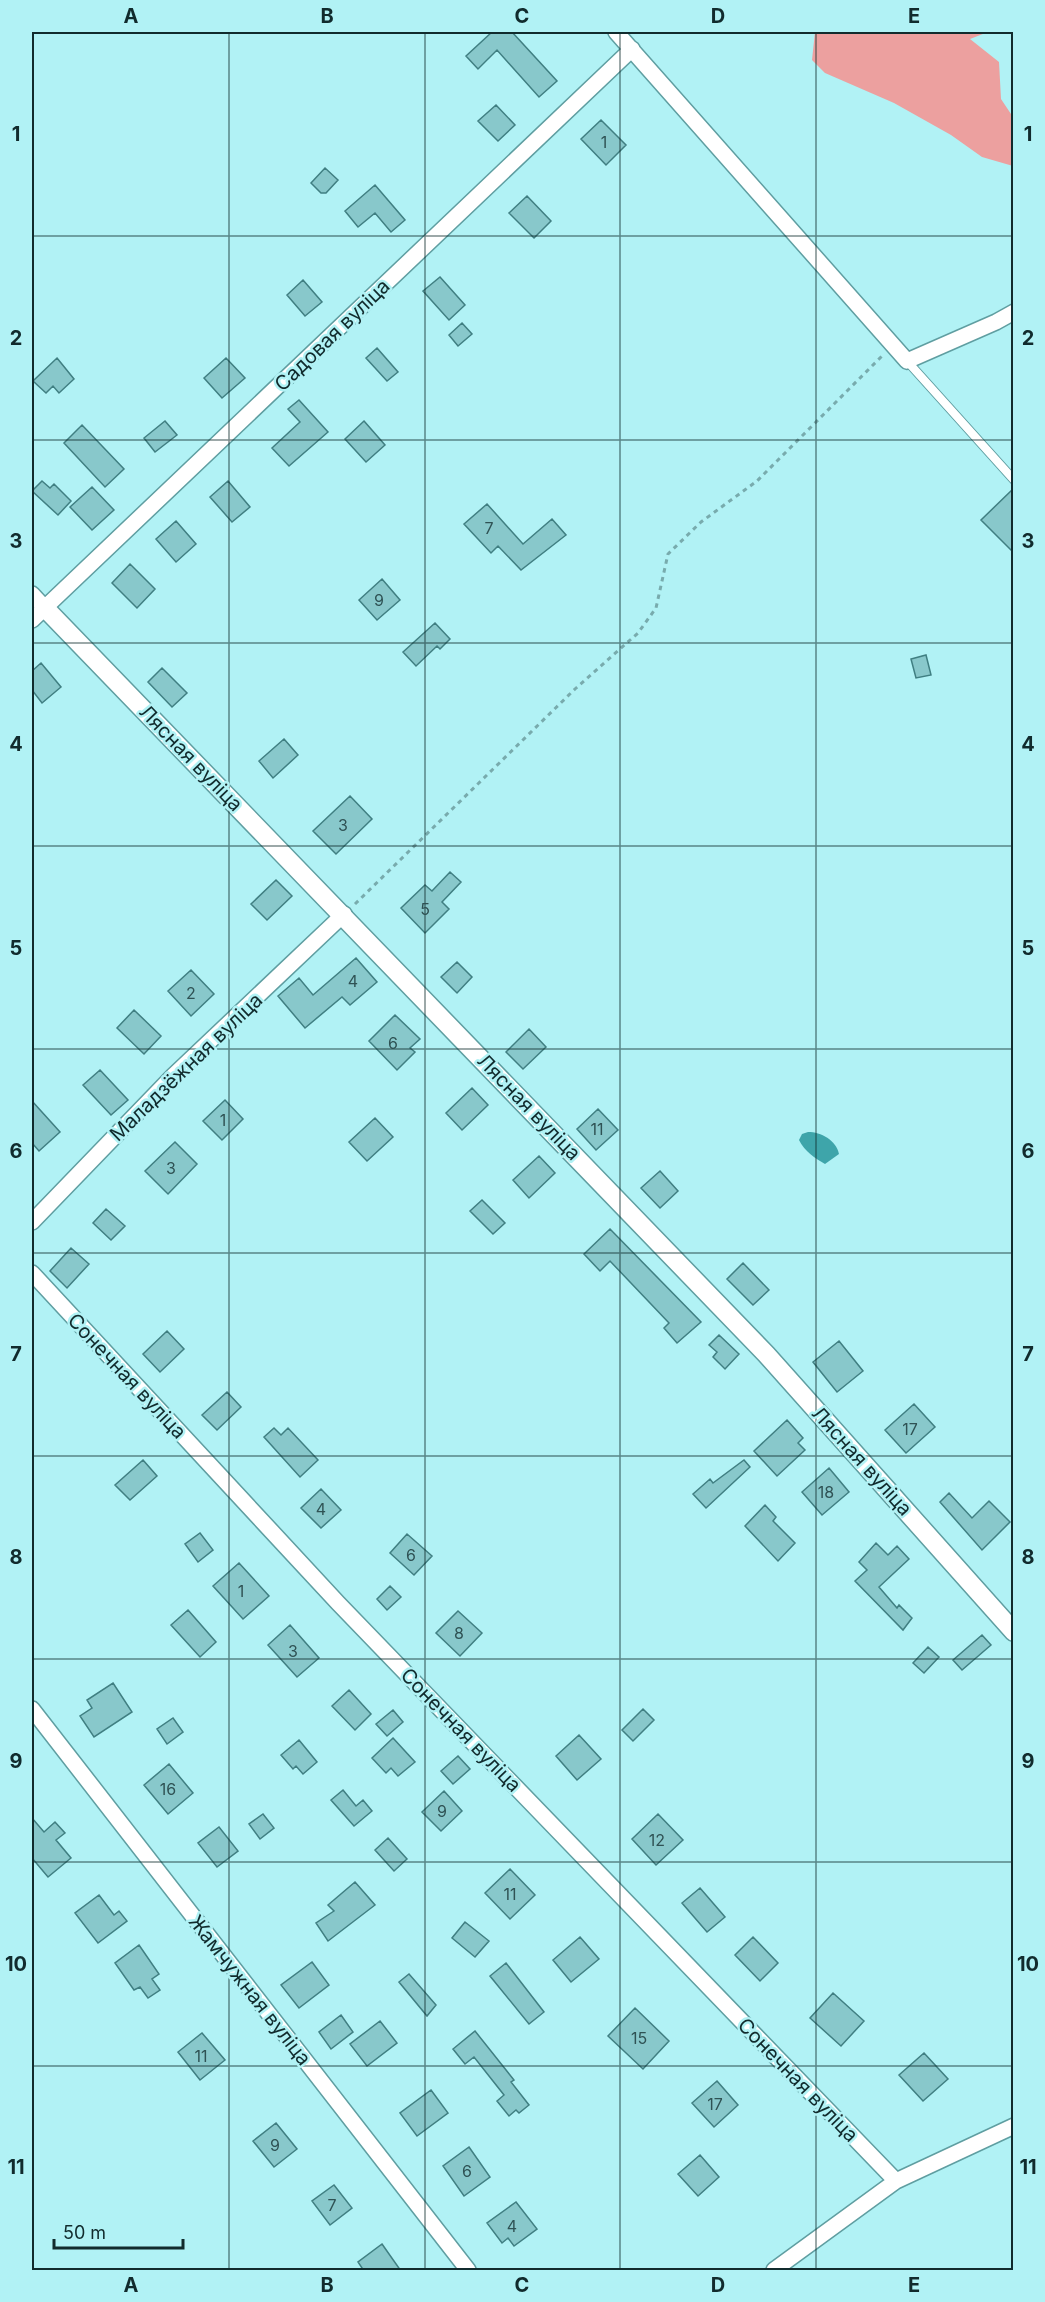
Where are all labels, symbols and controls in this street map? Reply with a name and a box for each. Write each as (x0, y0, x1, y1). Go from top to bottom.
text: A (124, 4, 139, 28)
text: B (320, 4, 334, 28)
text: C (515, 4, 529, 28)
text: D (711, 4, 725, 28)
text: E (908, 4, 920, 28)
text: 1 (12, 122, 20, 146)
text: 1 (1024, 122, 1032, 146)
house number: 1 (601, 132, 607, 152)
street label: Садовая вуліца (269, 274, 395, 396)
text: 2 (10, 326, 22, 350)
text: 2 (1022, 326, 1034, 350)
house number: 7 (484, 518, 494, 538)
text: 3 (10, 529, 22, 553)
text: 3 (1022, 529, 1034, 553)
house number: 9 (374, 590, 384, 610)
street label: Лясная вуліца (134, 700, 248, 816)
text: 4 (9, 732, 23, 756)
text: 4 (1021, 732, 1035, 756)
house number: 3 (338, 815, 348, 835)
house number: 5 (420, 899, 430, 919)
text: 5 (10, 936, 22, 960)
text: 5 (1022, 936, 1034, 960)
house number: 4 (348, 971, 358, 991)
house number: 2 (186, 983, 196, 1003)
street label: Маладзёжная вуліца (105, 988, 267, 1146)
house number: 6 (388, 1033, 398, 1053)
street label: Лясная вуліца (472, 1049, 586, 1165)
house number: 1 (220, 1110, 226, 1130)
house number: 11 (590, 1119, 604, 1139)
text: 6 (10, 1139, 23, 1163)
text: 6 (1022, 1139, 1035, 1163)
house number: 3 (166, 1158, 176, 1178)
street label: Сонечная вуліца (63, 1308, 191, 1444)
text: 7 (10, 1342, 22, 1366)
text: 7 (1022, 1342, 1034, 1366)
street label: Лясная вуліца (807, 1402, 917, 1520)
house number: 17 (902, 1419, 918, 1439)
house number: 18 (818, 1482, 834, 1502)
house number: 4 (316, 1499, 326, 1519)
text: 8 (9, 1545, 23, 1569)
house number: 6 (406, 1545, 416, 1565)
text: 8 (1021, 1545, 1035, 1569)
house number: 1 (238, 1581, 244, 1601)
house number: 8 (454, 1623, 464, 1643)
house number: 3 (288, 1641, 298, 1661)
street label: Сонечная вуліца (396, 1663, 526, 1797)
text: 9 (10, 1749, 23, 1773)
text: 9 (1022, 1749, 1035, 1773)
house number: 16 (160, 1779, 176, 1799)
house number: 9 (437, 1801, 447, 1821)
house number: 12 (649, 1830, 665, 1850)
house number: 11 (503, 1884, 517, 1904)
street label: Жамчужная вуліца (184, 1910, 316, 2070)
text: 10 (5, 1952, 27, 1976)
text: 10 (1017, 1952, 1039, 1976)
street label: Сонечная вуліца (733, 2013, 863, 2147)
house number: 15 (631, 2028, 647, 2048)
house number: 11 (194, 2046, 208, 2066)
house number: 17 (707, 2094, 723, 2114)
house number: 9 (270, 2135, 280, 2155)
text: 11 (7, 2155, 25, 2179)
text: 11 (1019, 2155, 1037, 2179)
house number: 6 (462, 2161, 472, 2181)
house number: 7 (327, 2195, 337, 2215)
scale bar (54, 2212, 183, 2250)
house number: 4 (507, 2216, 517, 2236)
text: 50 m (63, 2222, 106, 2243)
text: A (124, 2273, 139, 2297)
text: B (320, 2273, 334, 2297)
text: C (515, 2273, 529, 2297)
text: D (711, 2273, 725, 2297)
text: E (908, 2273, 920, 2297)

